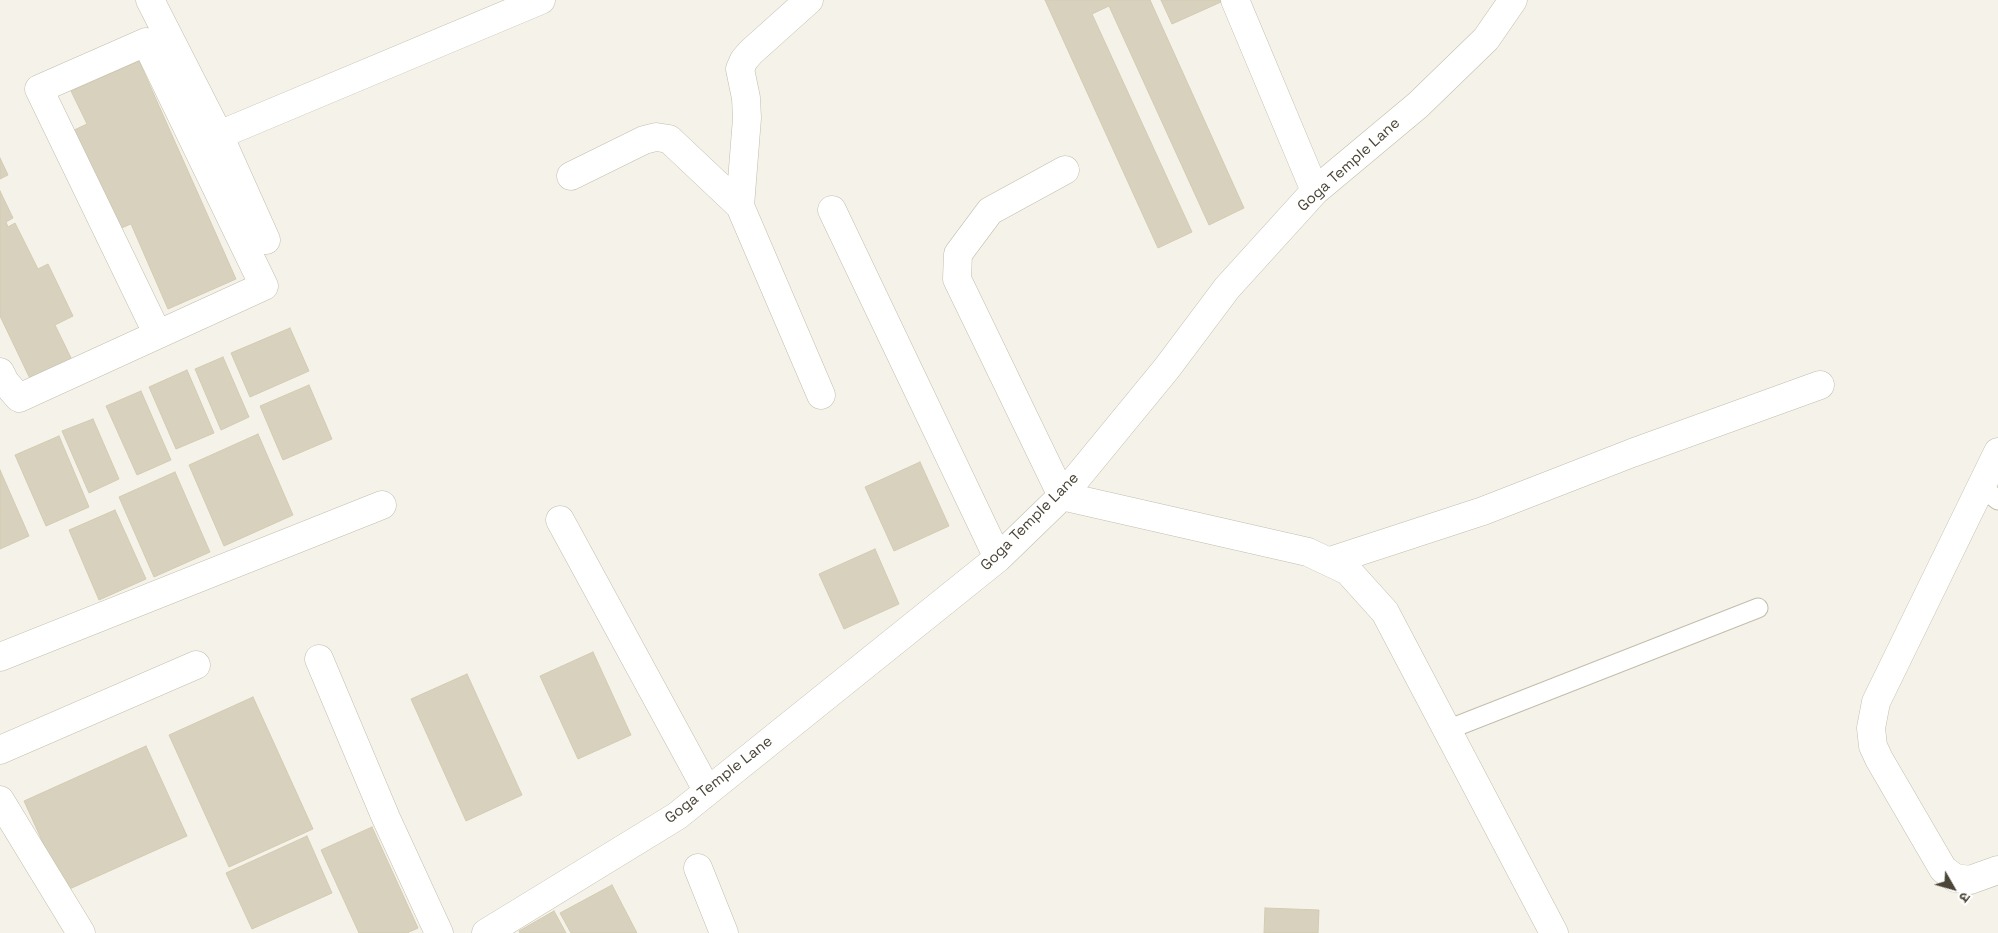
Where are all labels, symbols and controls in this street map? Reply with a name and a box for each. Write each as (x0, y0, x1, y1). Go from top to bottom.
street label: Goga Temple Lane (1294, 114, 1404, 216)
street label: Goga Temple Lane (977, 469, 1083, 575)
street label: Goga Temple Lane (662, 732, 776, 828)
north arrow (1928, 863, 1978, 913)
text: उ (1955, 888, 1974, 906)

